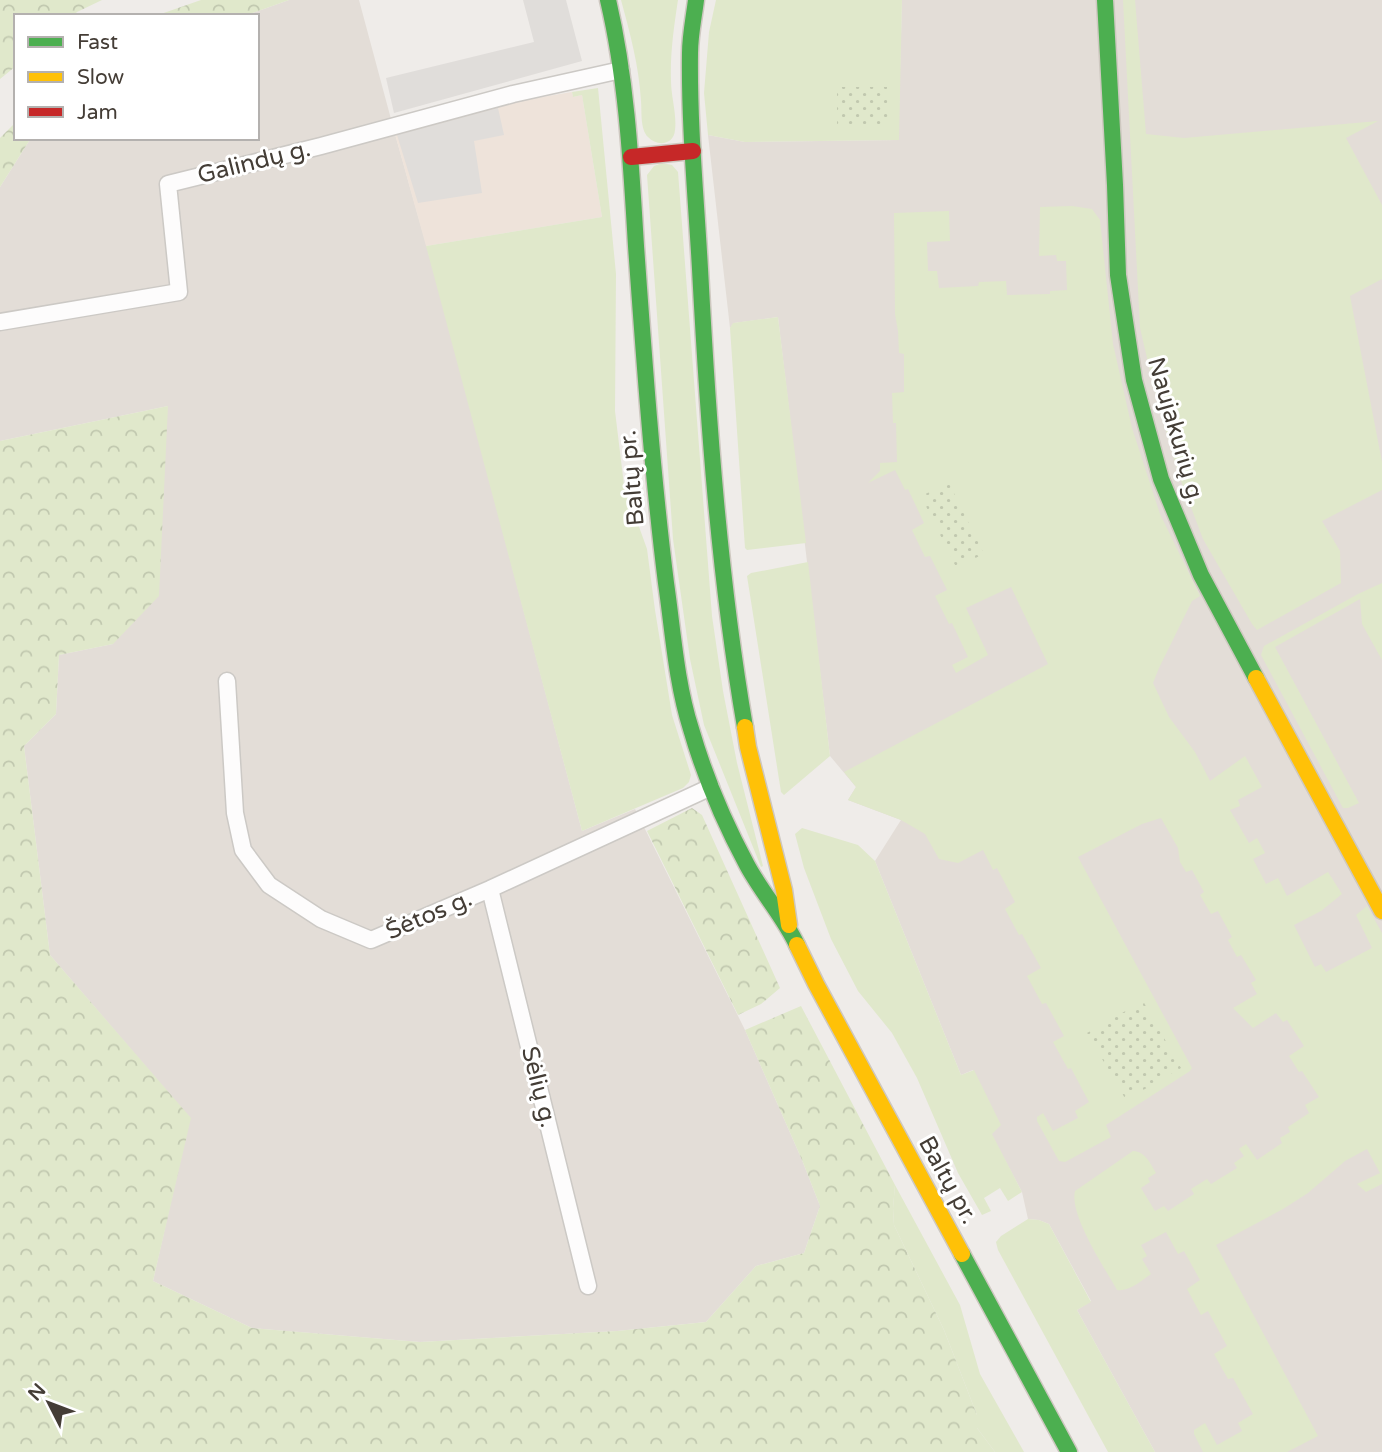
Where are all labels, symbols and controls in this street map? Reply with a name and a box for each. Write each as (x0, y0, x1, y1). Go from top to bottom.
legend (14, 14, 259, 140)
text: Fast (77, 30, 118, 55)
text: Slow (77, 65, 125, 90)
text: Jam (77, 100, 118, 125)
street label: Galindų g. (194, 134, 314, 190)
street label: Naujakurių g. (1141, 354, 1211, 508)
street label: Baltų pr. (613, 429, 651, 527)
street label: Šėtos g. (381, 884, 477, 946)
street label: Sėlių g. (515, 1043, 563, 1131)
street label: Baltų pr. (912, 1131, 984, 1229)
north arrow (14, 1368, 84, 1438)
text: N (24, 1379, 50, 1405)

